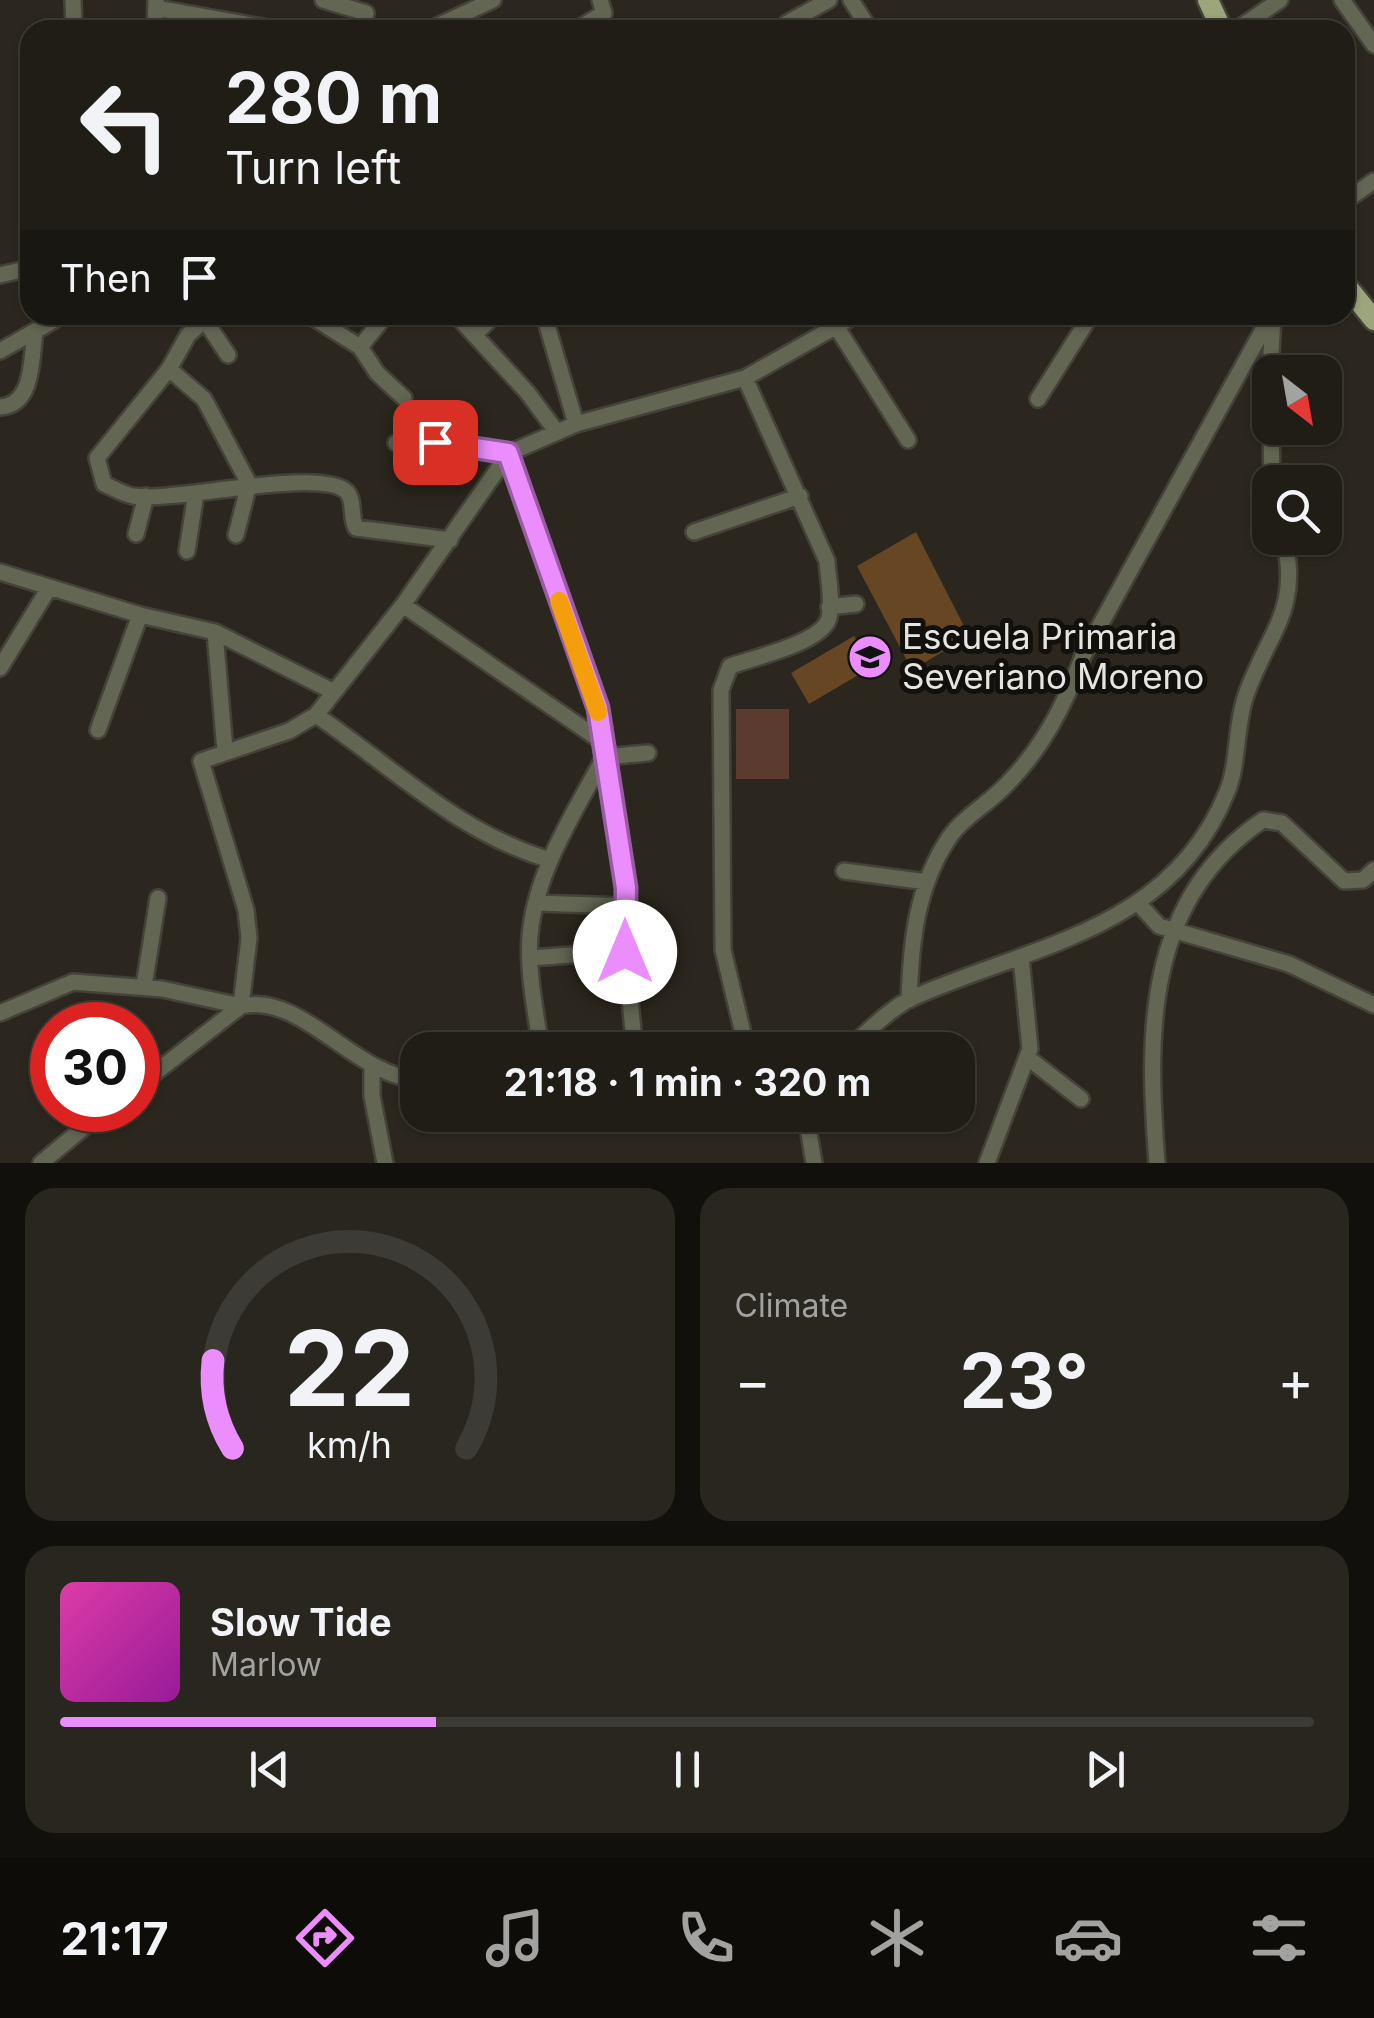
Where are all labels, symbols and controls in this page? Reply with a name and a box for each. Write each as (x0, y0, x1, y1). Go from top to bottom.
text: 280 m (225, 55, 442, 140)
icon: left (60, 60, 190, 190)
text: Turn left (225, 140, 401, 195)
icon: arrive (172, 250, 227, 305)
text: Then (60, 255, 152, 301)
north arrow (1252, 355, 1342, 445)
map controls (1252, 355, 1342, 555)
pin (393, 400, 478, 485)
icon: arrive (408, 415, 463, 470)
button: search (1252, 465, 1342, 555)
place label: Escuela Primaria Severiano Moreno (902, 615, 1204, 697)
school or university icon: Escuela Primaria Severiano Moreno (847, 634, 893, 680)
position arrow (573, 900, 677, 1004)
speed limit sign: 30 (30, 1002, 160, 1132)
text: 21:18 · 1 min · 320 m (504, 1059, 871, 1105)
text: Climate (735, 1286, 848, 1325)
text: 22 (284, 1305, 415, 1431)
text: 23° (959, 1335, 1089, 1426)
text: − (735, 1348, 771, 1414)
text: + (1278, 1348, 1314, 1414)
text: km/h (307, 1423, 392, 1467)
text: Slow Tide (210, 1599, 392, 1645)
text: Marlow (210, 1645, 322, 1684)
icon: previous (242, 1742, 297, 1797)
icon: pause (660, 1742, 715, 1797)
icon: next (1078, 1742, 1133, 1797)
icon: directions (290, 1903, 360, 1973)
icon: music (480, 1903, 550, 1973)
icon: phone (671, 1903, 741, 1973)
icon: climate (862, 1903, 932, 1973)
icon: car (1053, 1903, 1123, 1973)
icon: filters (1244, 1903, 1314, 1973)
text: 21:17 (60, 1911, 169, 1966)

